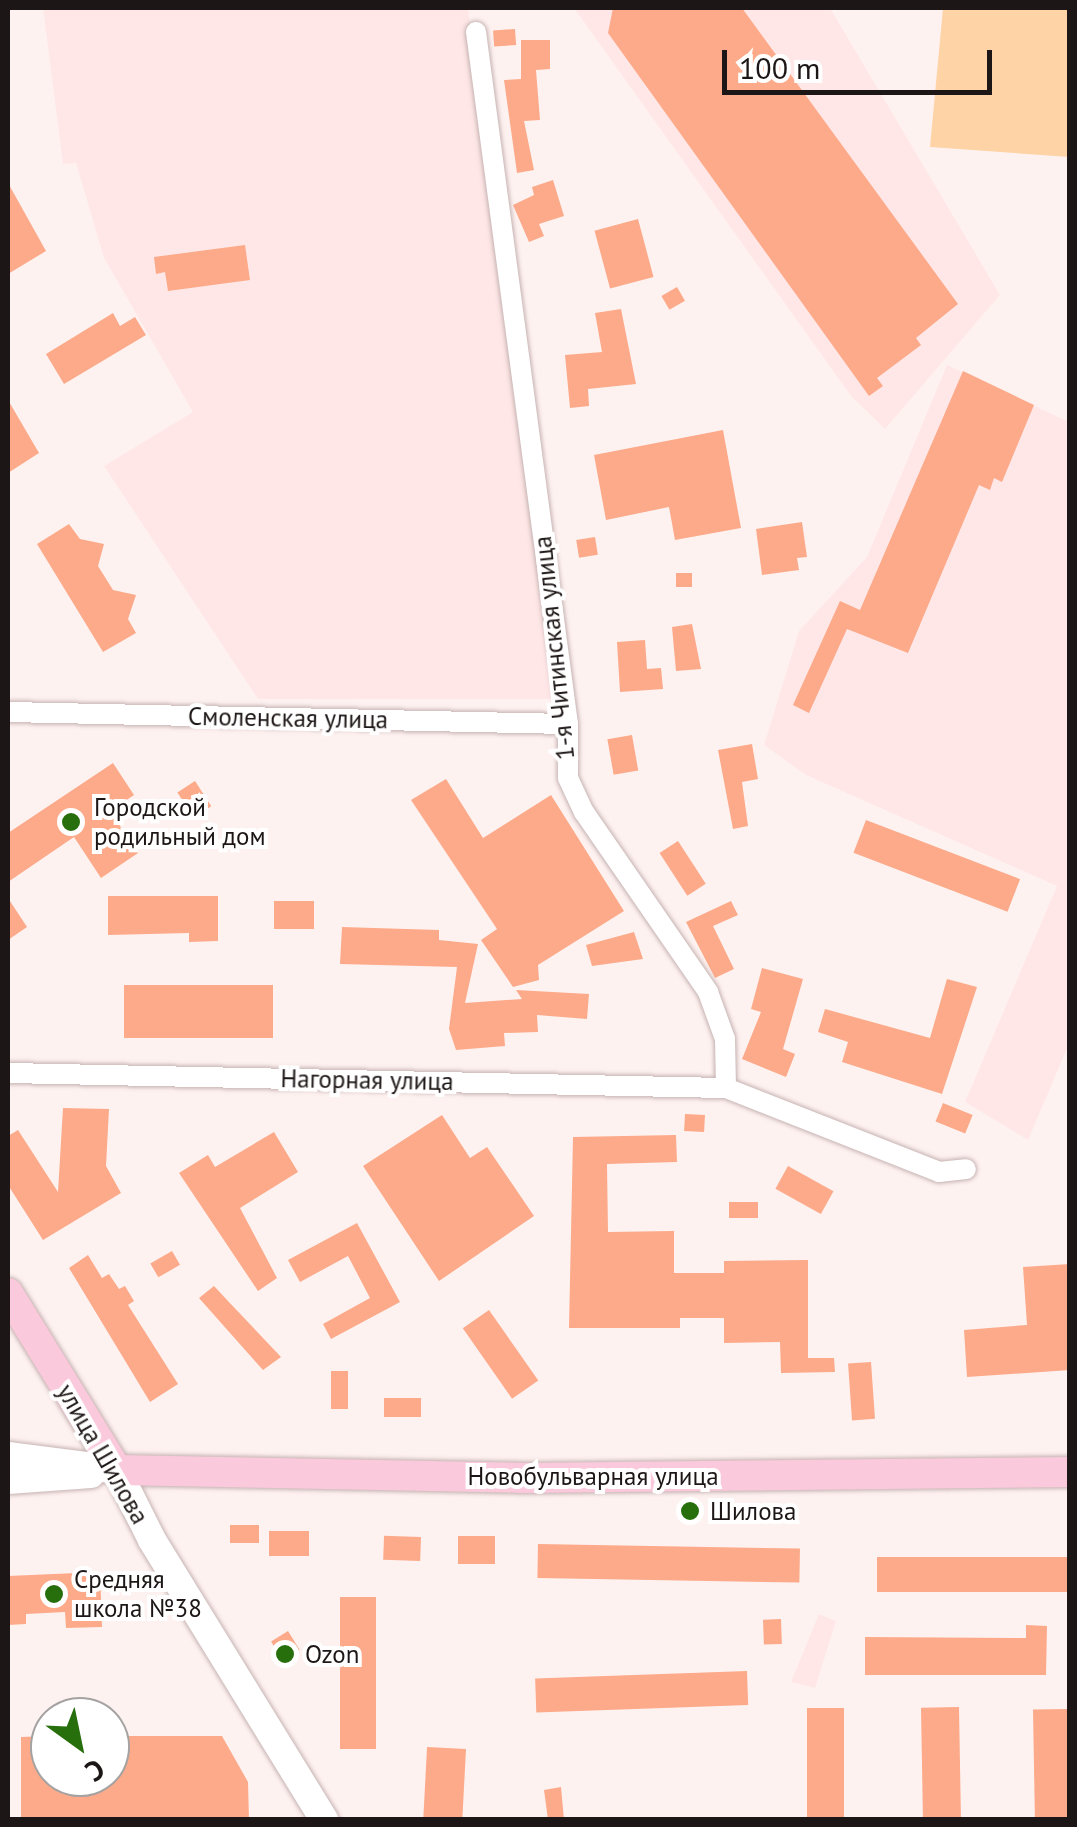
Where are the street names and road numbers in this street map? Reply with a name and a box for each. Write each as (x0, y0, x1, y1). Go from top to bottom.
street label: 1-я Читинская улица (527, 535, 581, 761)
street label: Смоленская улица (188, 701, 388, 735)
street label: Нагорная улица (280, 1063, 454, 1097)
street label: улица Шилова (51, 1379, 155, 1529)
street label: Новобульварная улица (467, 1461, 719, 1491)

